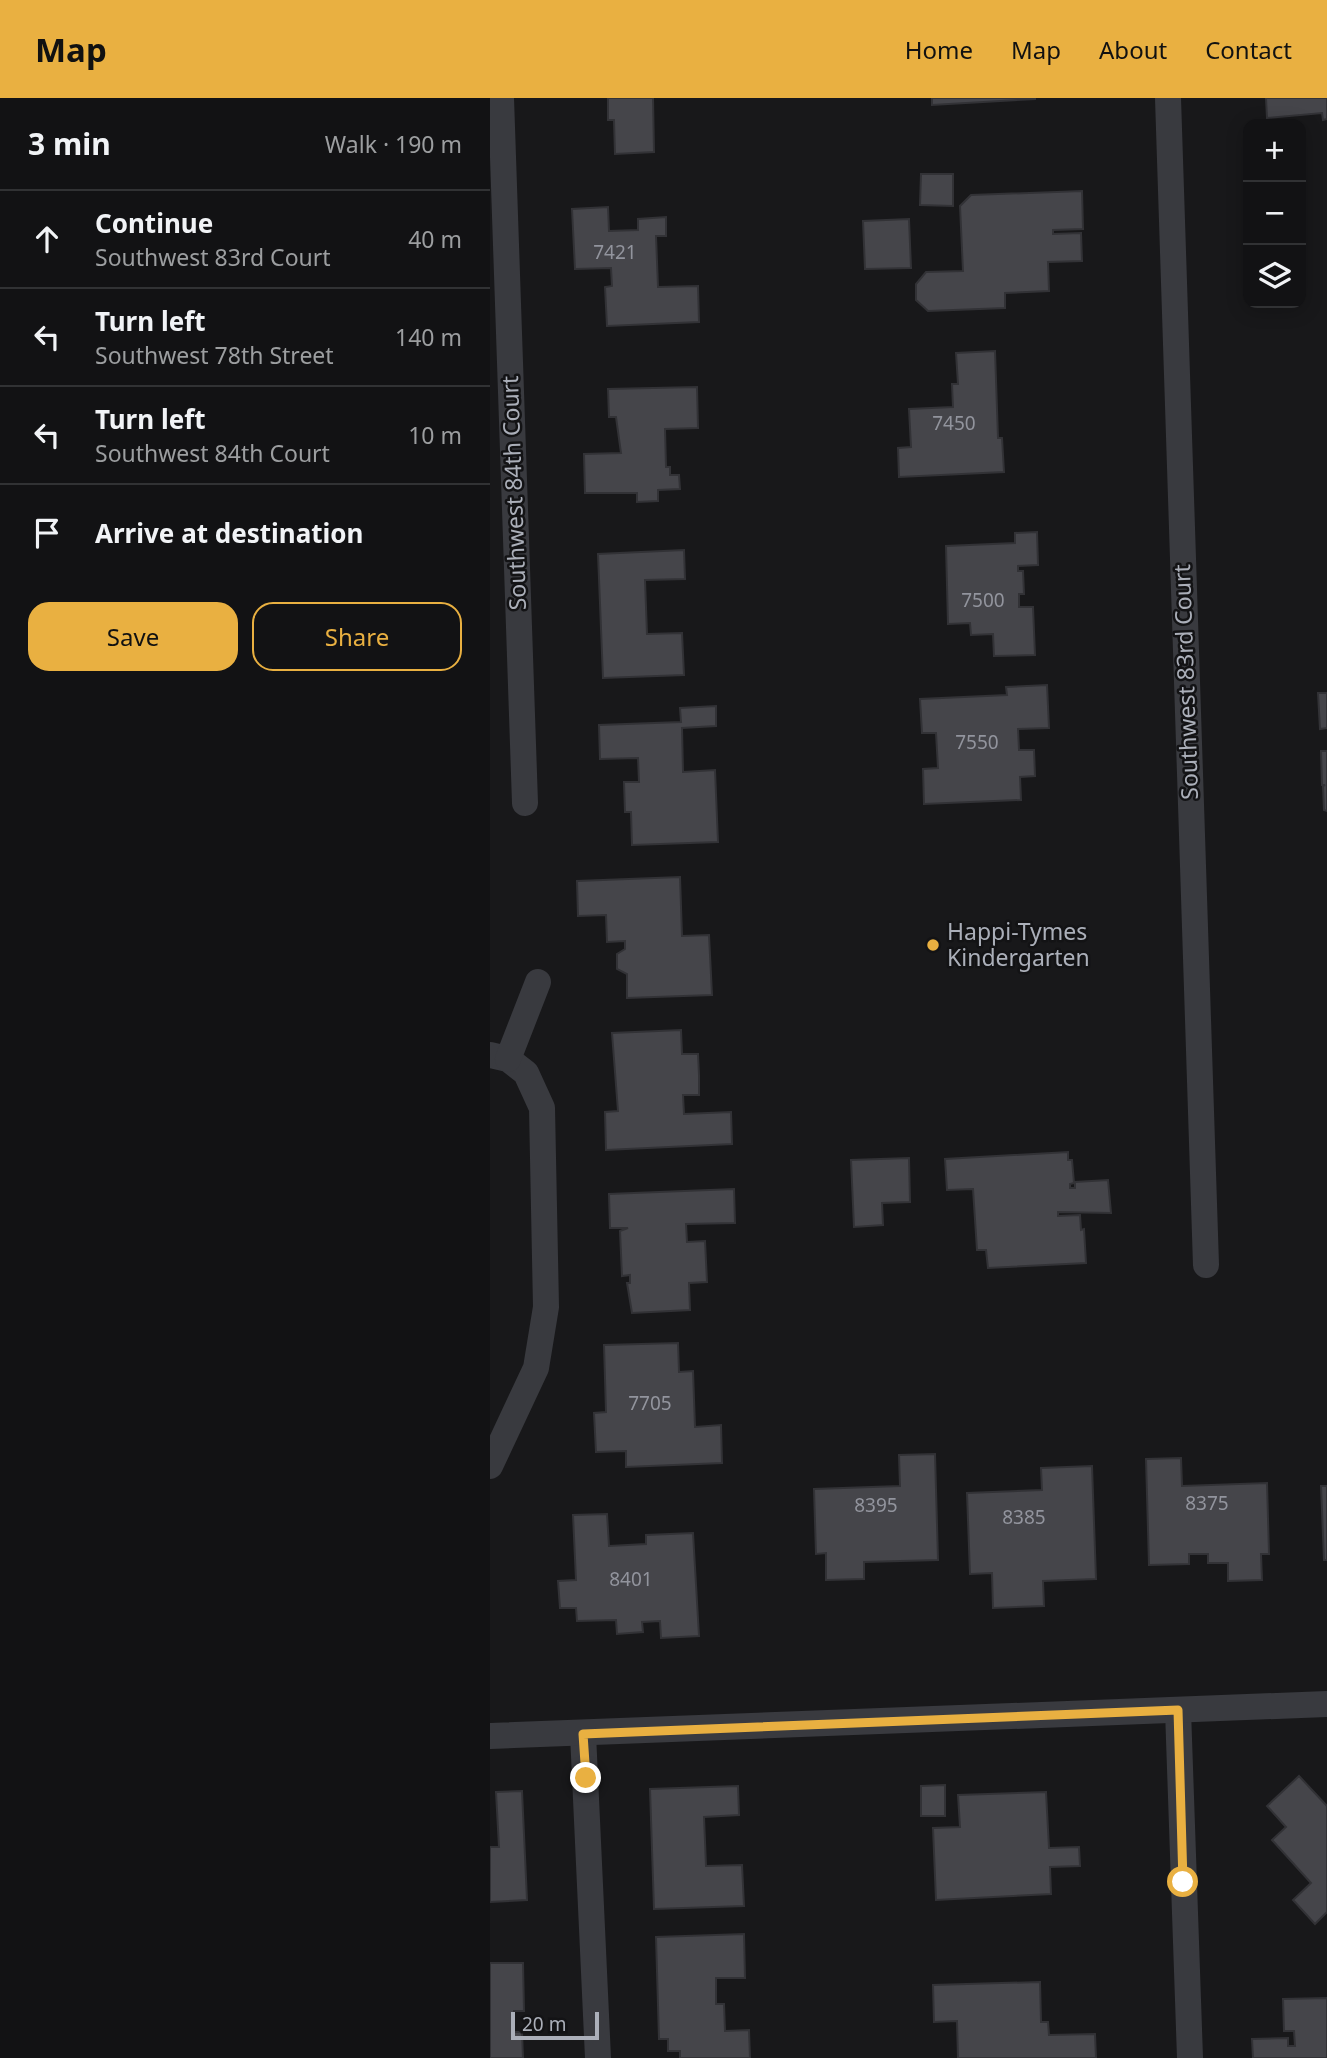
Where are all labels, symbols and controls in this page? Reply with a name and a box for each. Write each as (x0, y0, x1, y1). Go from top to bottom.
text: Map (35, 27, 107, 72)
text: Home (905, 33, 973, 66)
text: Map (1011, 33, 1061, 66)
text: About (1099, 33, 1167, 66)
text: Contact (1205, 33, 1292, 66)
map controls (1243, 119, 1306, 308)
button: + (1243, 119, 1306, 182)
text: 3 min (28, 123, 111, 164)
text: Walk · 190 m (325, 128, 462, 160)
button: − (1243, 182, 1306, 245)
text: Continue (95, 205, 213, 241)
icon: ahead (28, 220, 66, 258)
text: 40 m (408, 223, 462, 255)
house number: 7421 (593, 239, 637, 265)
text: Southwest 83rd Court (95, 241, 331, 273)
button: layers (1243, 245, 1306, 308)
text: Turn left (95, 303, 206, 339)
icon: left (28, 318, 66, 356)
text: 140 m (395, 321, 462, 353)
text: Southwest 78th Street (95, 339, 334, 371)
street label: Southwest 84th Court (493, 375, 533, 611)
text: Turn left (95, 401, 206, 437)
house number: 7450 (932, 410, 976, 436)
icon: left (28, 416, 66, 454)
text: 10 m (408, 419, 462, 451)
text: Southwest 84th Court (95, 437, 330, 469)
icon: arrive (28, 514, 66, 552)
text: Arrive at destination (95, 515, 364, 551)
street label: Southwest 83rd Court (1165, 564, 1205, 800)
house number: 7500 (961, 587, 1005, 613)
button: Save (28, 602, 238, 671)
button: Share (252, 602, 462, 671)
house number: 7550 (955, 729, 999, 755)
place label: Happi-Tymes Kindergarten (947, 915, 1090, 973)
marker: Happi-Tymes Kindergarten (925, 937, 941, 953)
house number: 7705 (628, 1390, 672, 1416)
house number: 8375 (1185, 1490, 1229, 1516)
house number: 8395 (854, 1492, 898, 1518)
house number: 8385 (1002, 1504, 1046, 1530)
house number: 8401 (609, 1566, 653, 1592)
route end (570, 1762, 601, 1793)
route start (1167, 1866, 1198, 1897)
scale bar (511, 2009, 598, 2041)
text: 20 m (522, 2011, 566, 2037)

